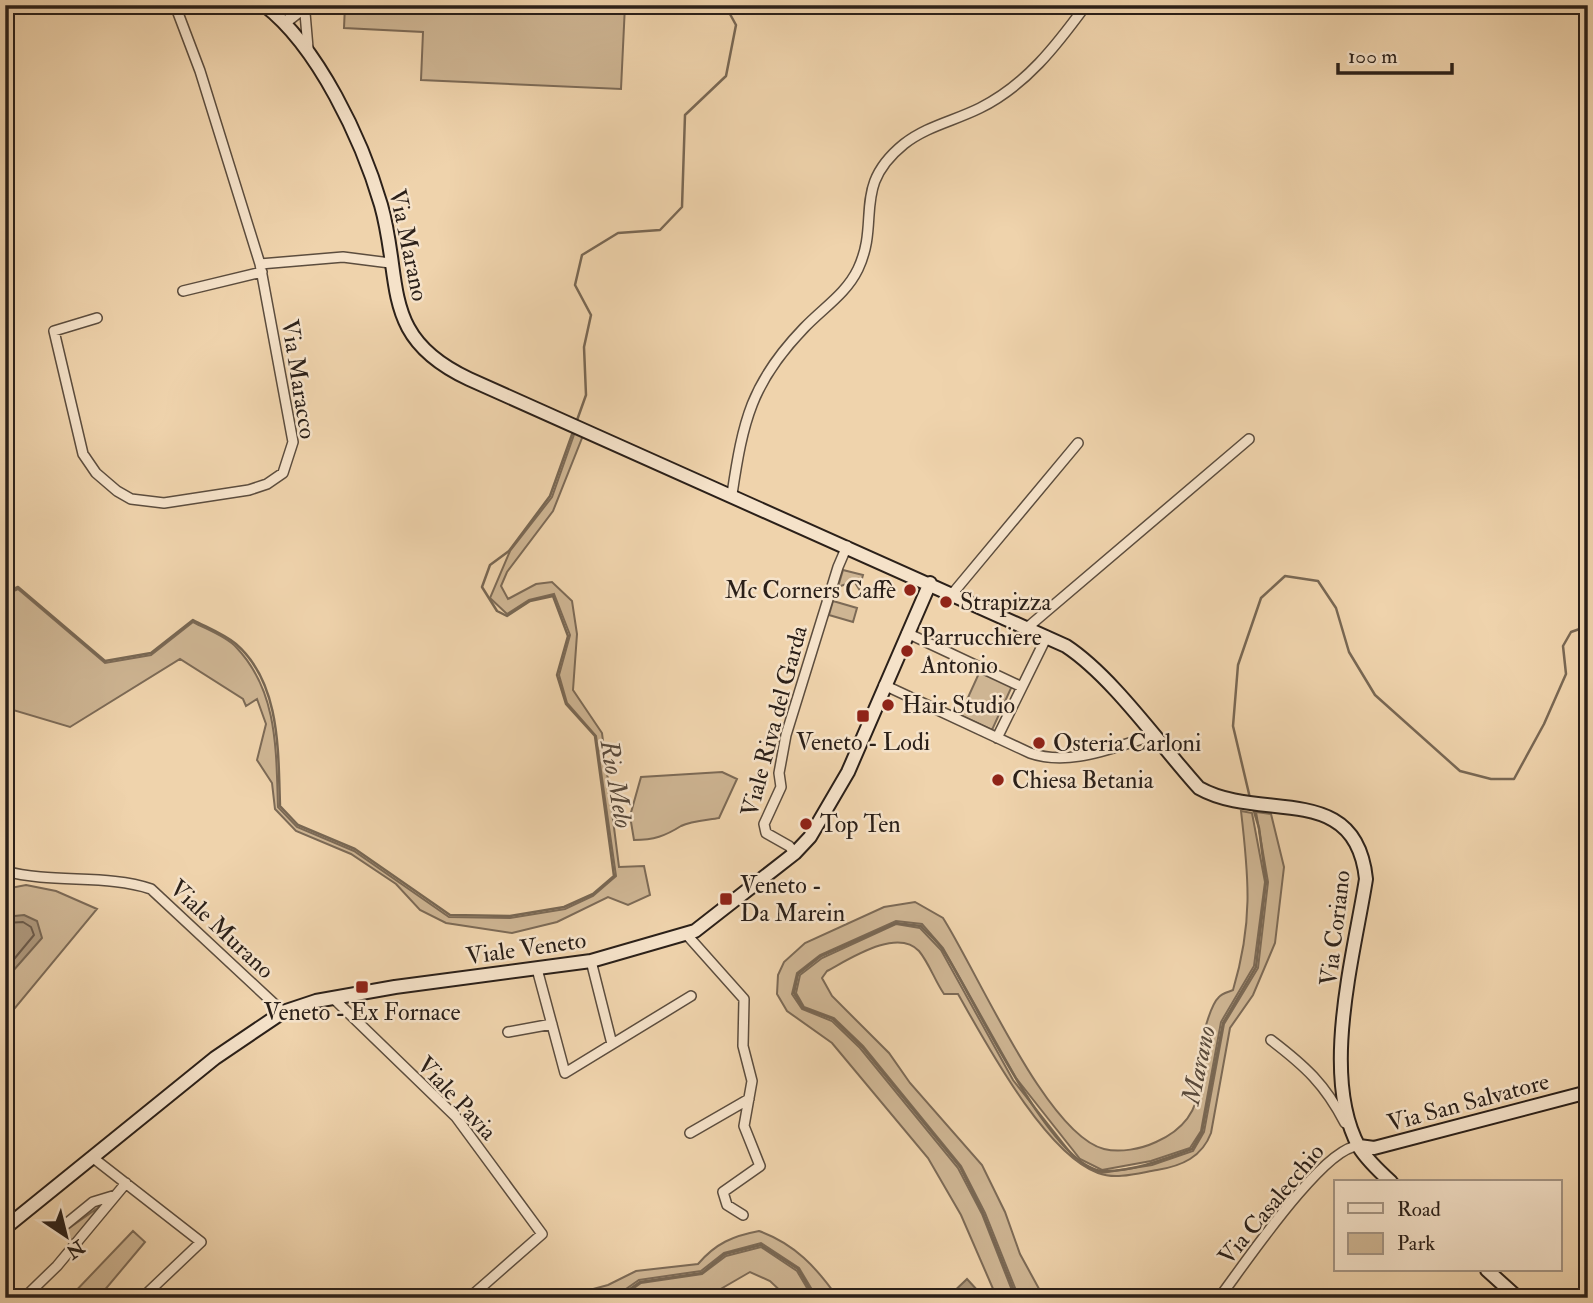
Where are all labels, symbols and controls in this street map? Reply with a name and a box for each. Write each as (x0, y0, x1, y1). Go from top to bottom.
scale bar (1338, 32, 1451, 76)
text: 100 m (1348, 43, 1398, 70)
street label: Via Marano (382, 186, 436, 304)
street label: Via Maracco (274, 317, 323, 441)
place label: Mc Corners Caffè (725, 575, 896, 606)
marker: Mc Corners Caffè (902, 582, 918, 598)
place label: Strapizza (960, 587, 1053, 618)
marker: Strapizza (938, 594, 954, 610)
street label: Viale Riva del Garda (734, 621, 815, 820)
place label: Parrucchiere Antonio (920, 622, 1042, 681)
marker: Parrucchiere Antonio (899, 643, 915, 659)
place label: Hair Studio (902, 690, 1015, 721)
marker: Hair Studio (880, 697, 896, 713)
marker: Veneto - Lodi (855, 708, 871, 724)
place label: Veneto - Lodi (796, 727, 930, 758)
place label: Osteria Carloni (1053, 728, 1201, 759)
marker: Osteria Carloni (1031, 735, 1047, 751)
water label: Rio Melo (592, 737, 639, 831)
place label: Chiesa Betania (1012, 765, 1155, 796)
marker: Chiesa Betania (990, 772, 1006, 788)
place label: Top Ten (820, 809, 901, 840)
marker: Top Ten (798, 816, 814, 832)
street label: Via Coriano (1313, 868, 1358, 988)
place label: Veneto - Da Marein (740, 870, 845, 929)
street label: Viale Murano (163, 873, 281, 986)
marker: Veneto - Da Marein (718, 891, 734, 907)
street label: Viale Veneto (464, 925, 588, 972)
marker: Veneto - Ex Fornace (354, 979, 370, 995)
place label: Veneto - Ex Fornace (264, 997, 460, 1028)
water label: Marano (1175, 1023, 1223, 1109)
street label: Viale Pavia (410, 1050, 504, 1148)
street label: Via San Salvatore (1384, 1066, 1552, 1139)
street label: Via Casalecchio (1211, 1137, 1331, 1272)
legend (1334, 1180, 1562, 1272)
text: Road (1397, 1196, 1442, 1223)
north arrow (32, 1202, 102, 1272)
text: Park (1397, 1230, 1435, 1257)
text: N (61, 1234, 90, 1264)

